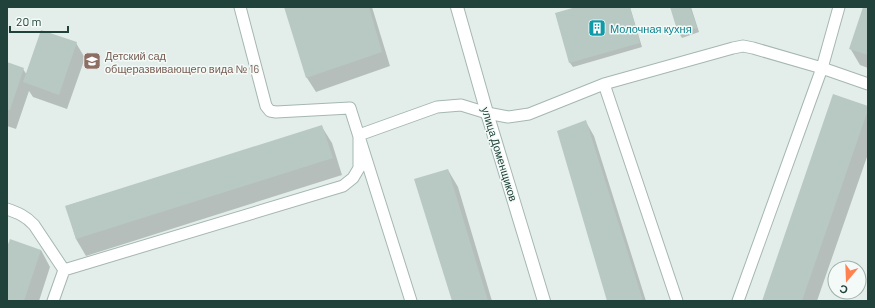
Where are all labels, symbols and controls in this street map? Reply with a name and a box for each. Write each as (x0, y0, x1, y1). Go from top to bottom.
scale bar (10, 8, 68, 34)
text: 20 m (16, 14, 42, 28)
building icon: Молочная кухня (587, 18, 607, 38)
place label: Молочная кухня (610, 22, 692, 35)
place label: Детский сад общеразвивающего вида № 16 (105, 49, 259, 75)
school or university icon: Детский сад общеразвивающего вида № 16 (82, 51, 102, 71)
street label: улица Доменщиков (479, 105, 521, 203)
north arrow (827, 260, 867, 300)
text: С (838, 282, 849, 297)

